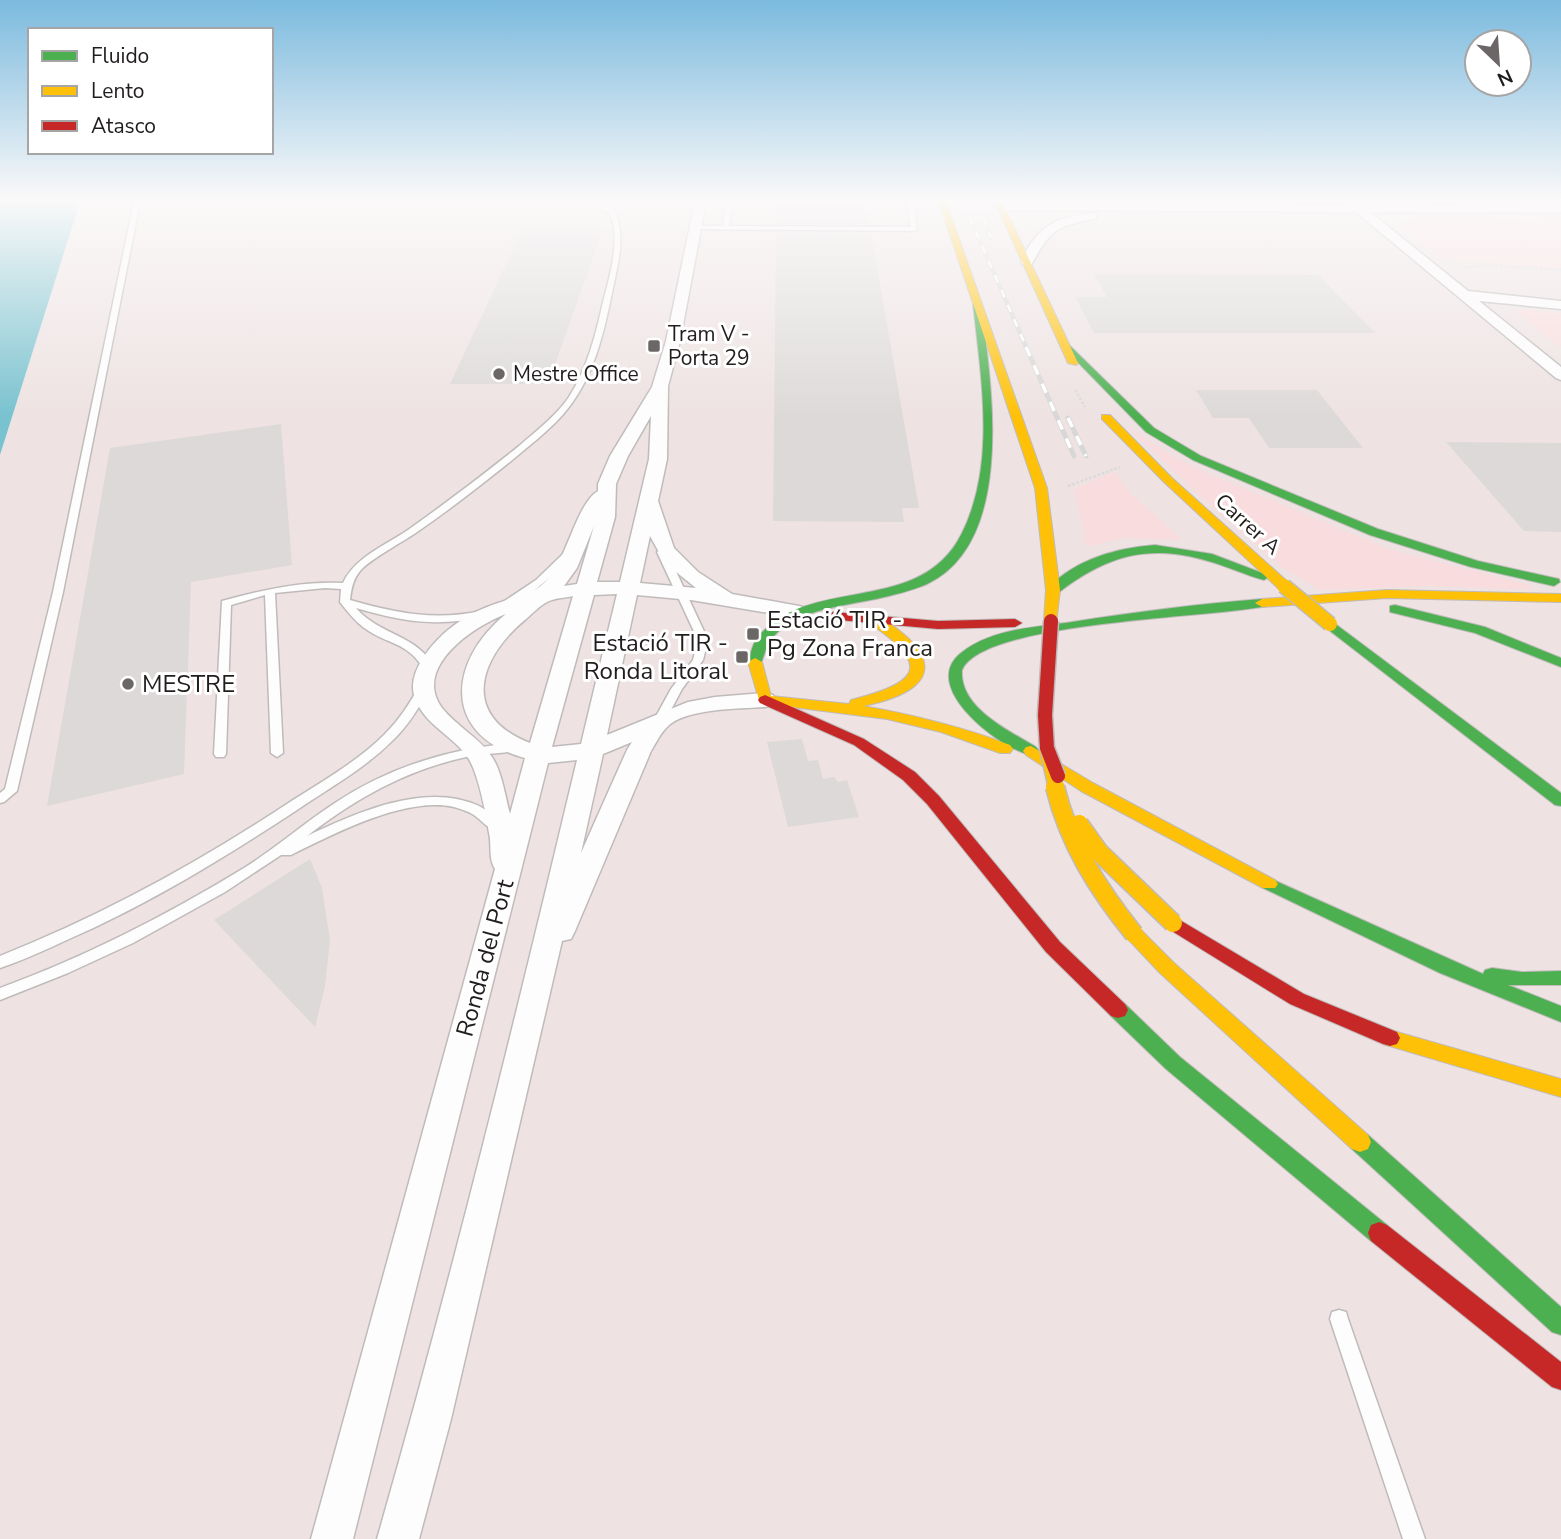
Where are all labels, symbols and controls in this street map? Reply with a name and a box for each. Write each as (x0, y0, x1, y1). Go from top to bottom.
legend (28, 28, 273, 154)
north arrow (1463, 28, 1533, 98)
text: Fluido (91, 42, 149, 70)
text: N (1493, 63, 1517, 92)
text: Lento (91, 77, 144, 105)
text: Atasco (91, 112, 156, 140)
place label: Tram V - Porta 29 (668, 320, 750, 372)
marker: Tram V - Porta 29 (646, 338, 662, 354)
place label: Mestre Office (513, 360, 639, 388)
marker: Mestre Office (491, 366, 507, 382)
street label: Carrer A (1209, 487, 1287, 561)
place label: Estació TIR - Pg Zona Franca (767, 604, 933, 664)
marker: Estació TIR - Pg Zona Franca (745, 626, 761, 642)
place label: Estació TIR - Ronda Litoral (584, 627, 728, 687)
marker: Estació TIR - Ronda Litoral (734, 649, 750, 665)
place label: MESTRE (142, 668, 235, 700)
marker: MESTRE (120, 676, 136, 692)
street label: Ronda del Port (449, 875, 521, 1040)

